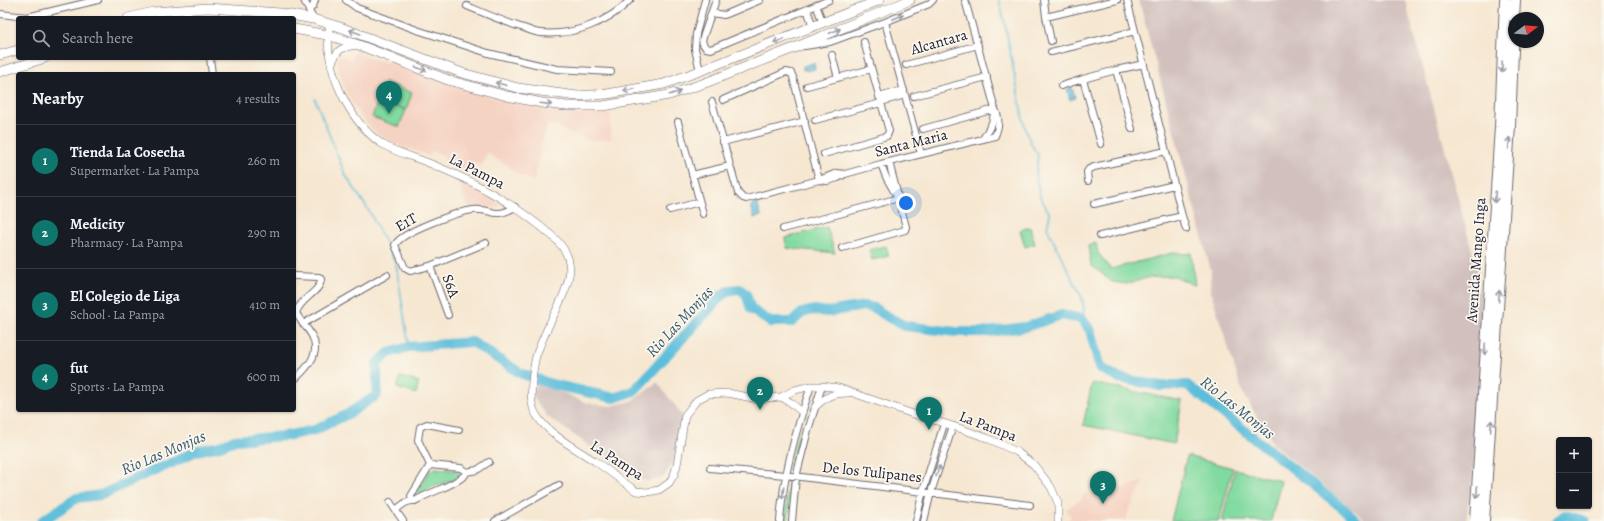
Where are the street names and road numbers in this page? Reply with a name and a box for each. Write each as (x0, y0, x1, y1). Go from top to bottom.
street label: Alcantara (907, 24, 970, 60)
street label: Santa Maria (873, 124, 949, 162)
street label: La Pampa (446, 148, 508, 194)
street label: Avenida Mango Inga (1462, 197, 1490, 324)
street label: E1T (391, 207, 421, 236)
street label: S6A (438, 271, 465, 301)
street label: La Pampa (956, 406, 1020, 446)
street label: La Pampa (586, 435, 648, 485)
street label: De los Tulipanes (821, 457, 923, 487)

